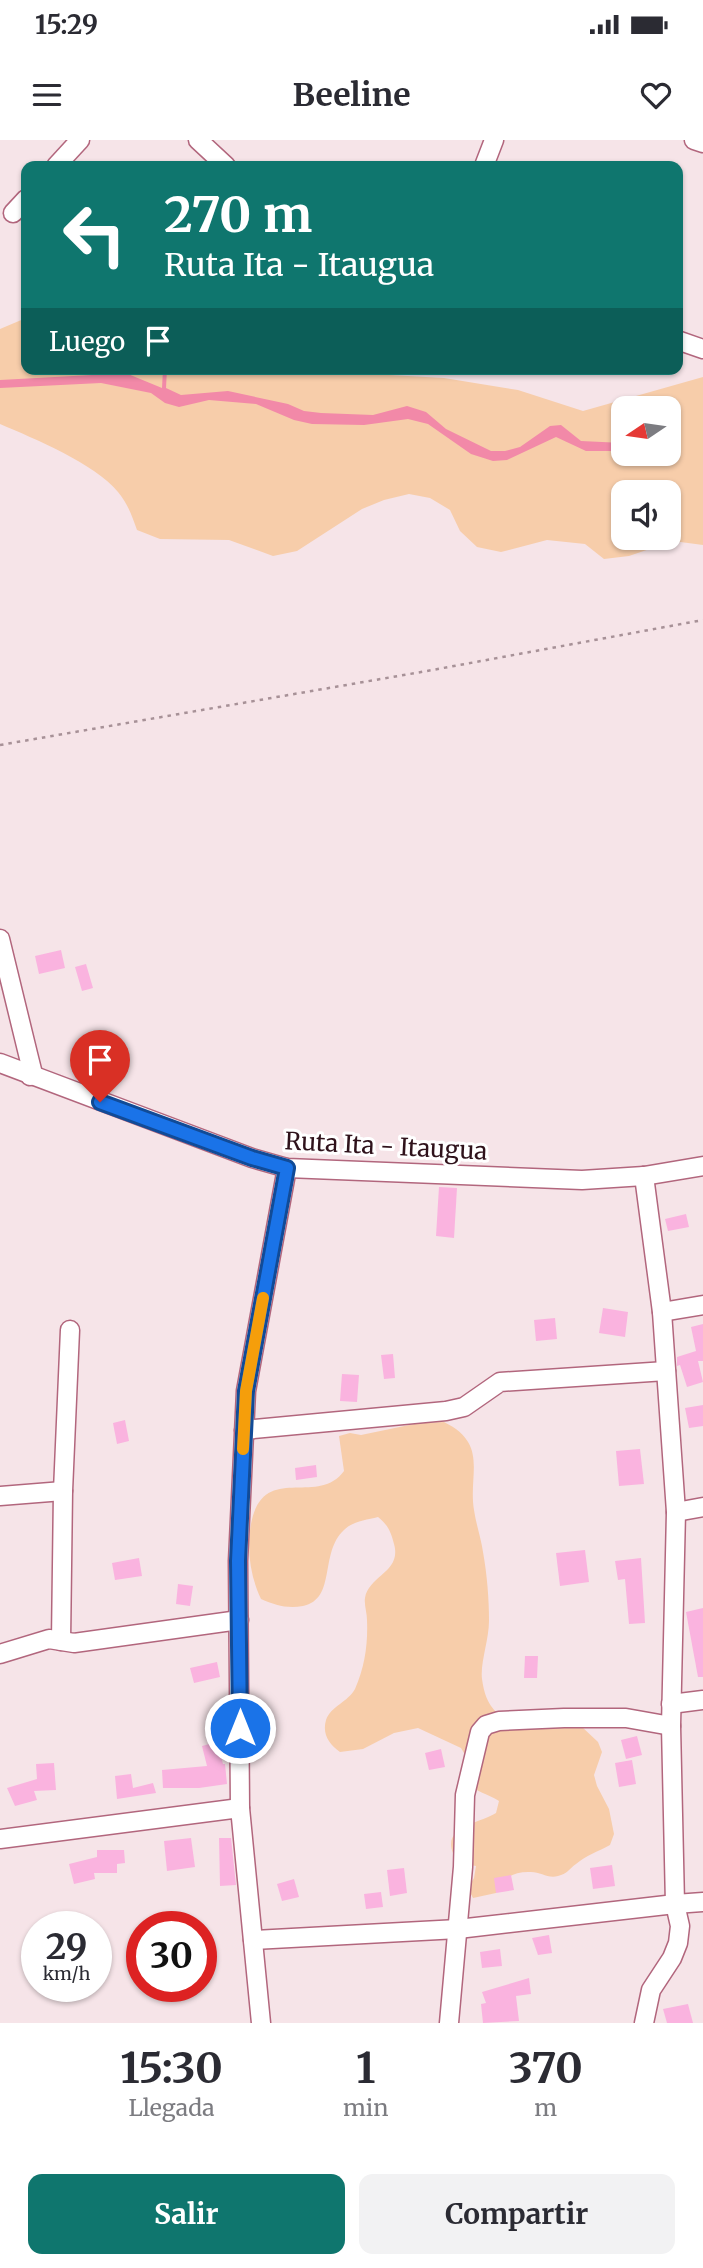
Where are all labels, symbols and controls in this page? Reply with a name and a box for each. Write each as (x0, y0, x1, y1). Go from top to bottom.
text: 15:29 (35, 8, 98, 41)
text: Beeline (292, 75, 411, 115)
icon: menu (28, 76, 66, 114)
icon: heart (637, 76, 675, 114)
text: 270 m (164, 184, 312, 245)
icon: left (49, 189, 140, 280)
text: Ruta Ita - Itaugua (164, 245, 434, 285)
icon: arrive (139, 322, 177, 360)
text: Luego (49, 325, 125, 358)
north arrow (611, 396, 681, 466)
map controls (611, 396, 681, 550)
button: sound (611, 480, 681, 550)
pin (70, 1030, 130, 1102)
icon: arrive (81, 1041, 119, 1079)
street label: Ruta Ita - Itaugua (284, 1125, 488, 1167)
position arrow (203, 1691, 277, 1765)
speed limit sign: 30 (126, 1911, 217, 2002)
text: 29 (46, 1925, 87, 1969)
text: km/h (43, 1962, 90, 1985)
text: 15:30 (120, 2042, 223, 2094)
text: 1 (356, 2042, 376, 2094)
text: 370 (509, 2042, 583, 2094)
text: Llegada (128, 2093, 215, 2122)
text: min (343, 2093, 389, 2122)
text: m (534, 2093, 557, 2122)
button: Salir (28, 2174, 345, 2254)
button: Compartir (359, 2174, 675, 2254)

